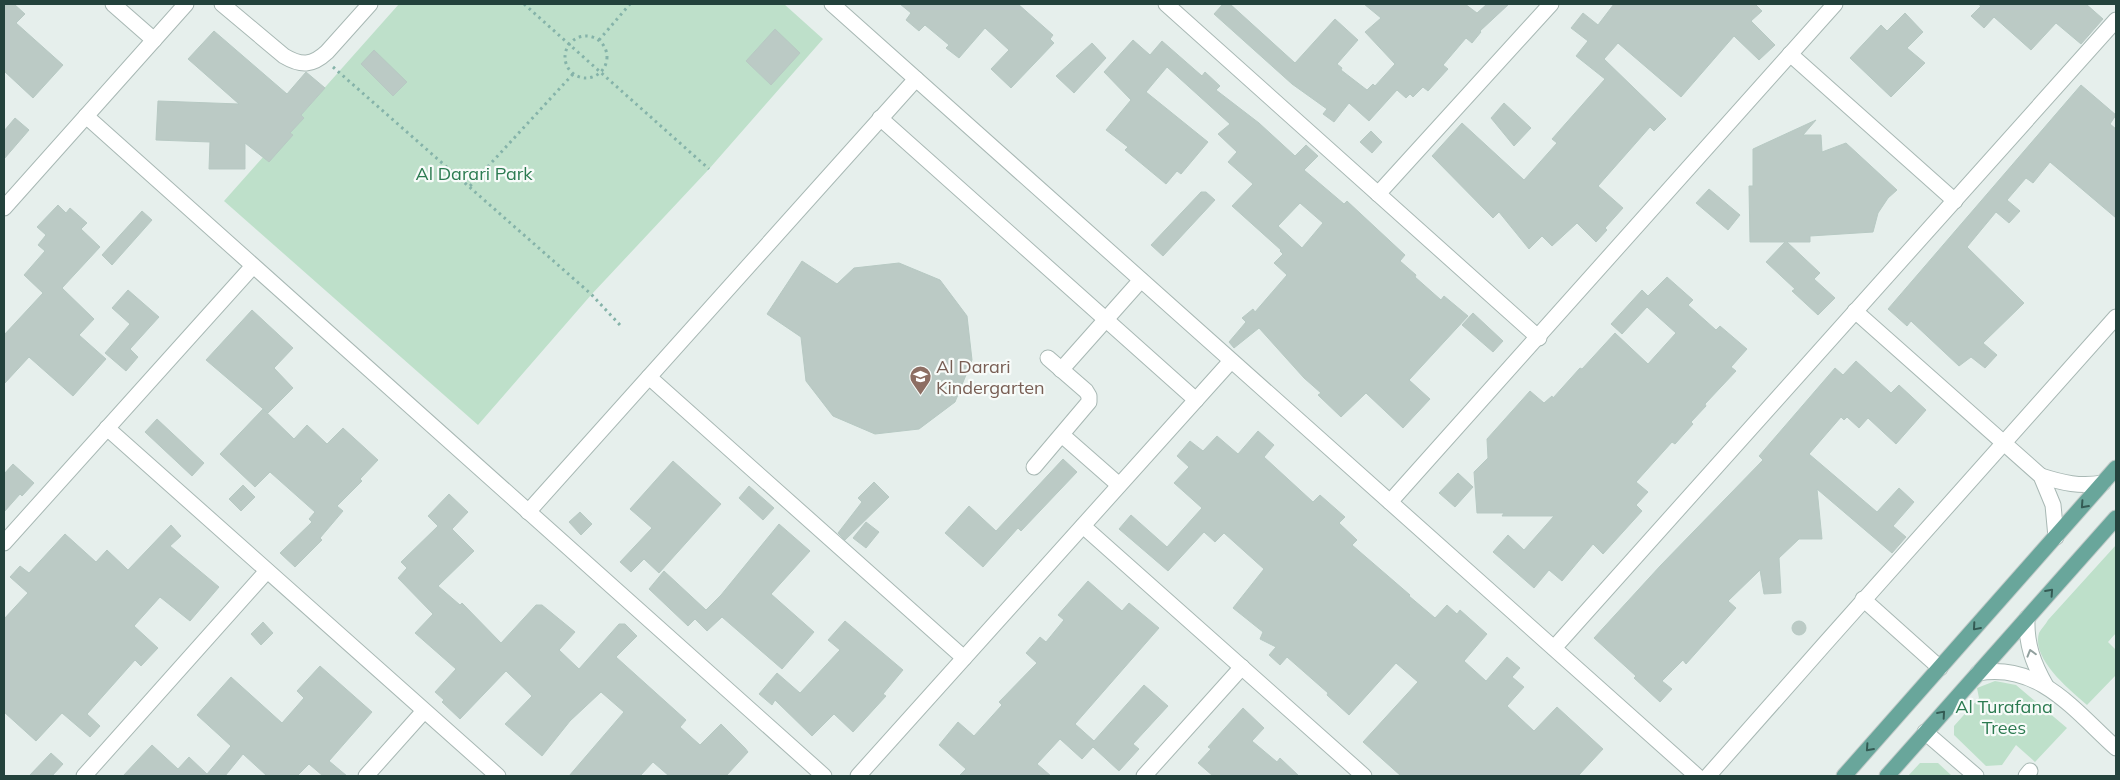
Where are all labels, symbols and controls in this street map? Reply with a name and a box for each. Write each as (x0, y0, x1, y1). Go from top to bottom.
park label: Al Darari Park (415, 162, 533, 185)
place label: Al Darari Kindergarten (936, 355, 1044, 399)
school or university icon: Al Darari Kindergarten (908, 364, 932, 395)
one-way arrow (2081, 499, 2090, 508)
one-way arrow (2044, 589, 2053, 598)
one-way arrow (1973, 621, 1982, 630)
one-way arrow (2027, 649, 2037, 658)
park label: Al Turafana Trees (1955, 695, 2053, 739)
one-way arrow (1936, 710, 1945, 719)
one-way arrow (1865, 743, 1874, 752)

